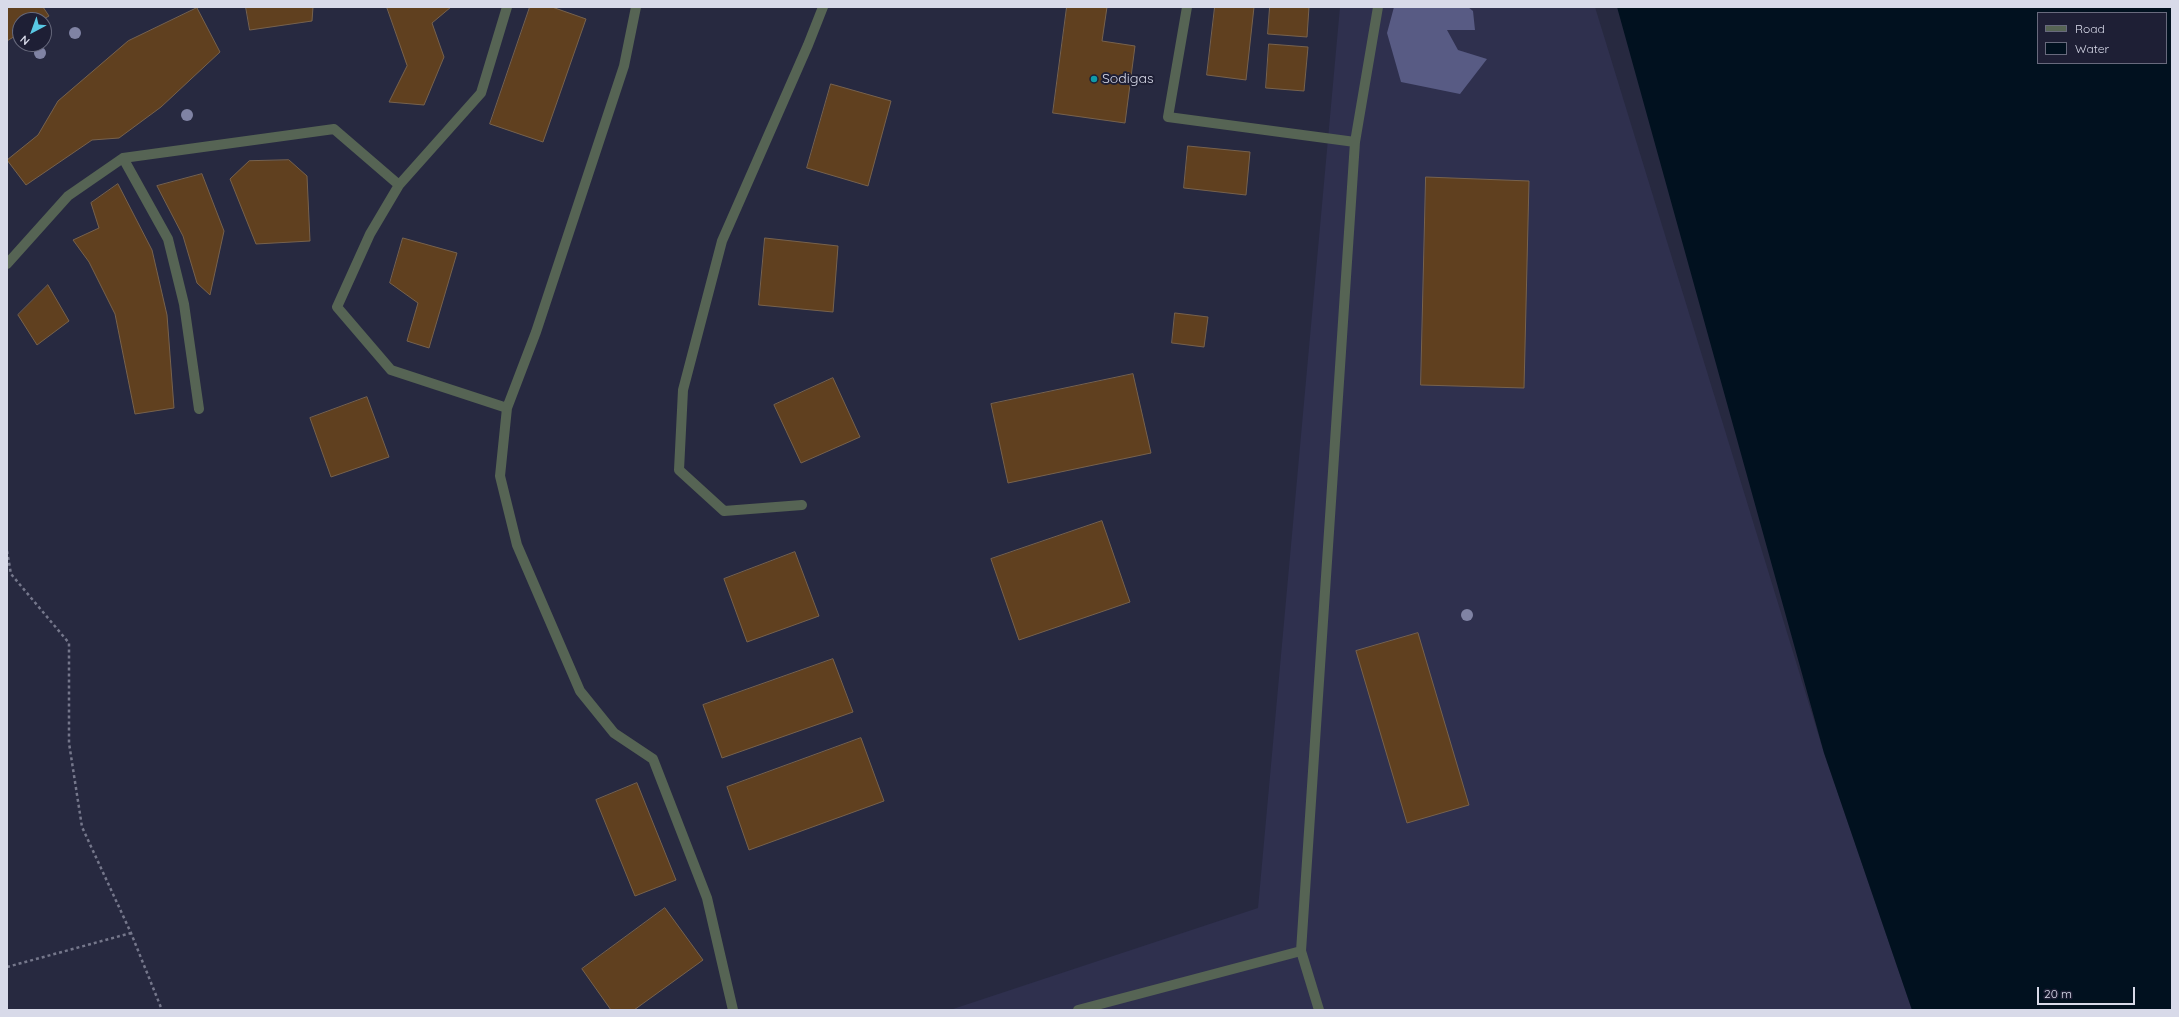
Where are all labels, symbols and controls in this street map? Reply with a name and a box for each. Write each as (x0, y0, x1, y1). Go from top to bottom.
north arrow (12, 12, 52, 52)
legend (2037, 12, 2167, 64)
text: Road (2075, 21, 2105, 36)
text: N (17, 32, 32, 48)
text: Water (2075, 41, 2109, 56)
place label: Sodigas (1102, 71, 1154, 87)
marker: Sodigas (1089, 74, 1099, 84)
scale bar (2039, 979, 2137, 1005)
text: 20 m (2044, 986, 2072, 1001)

